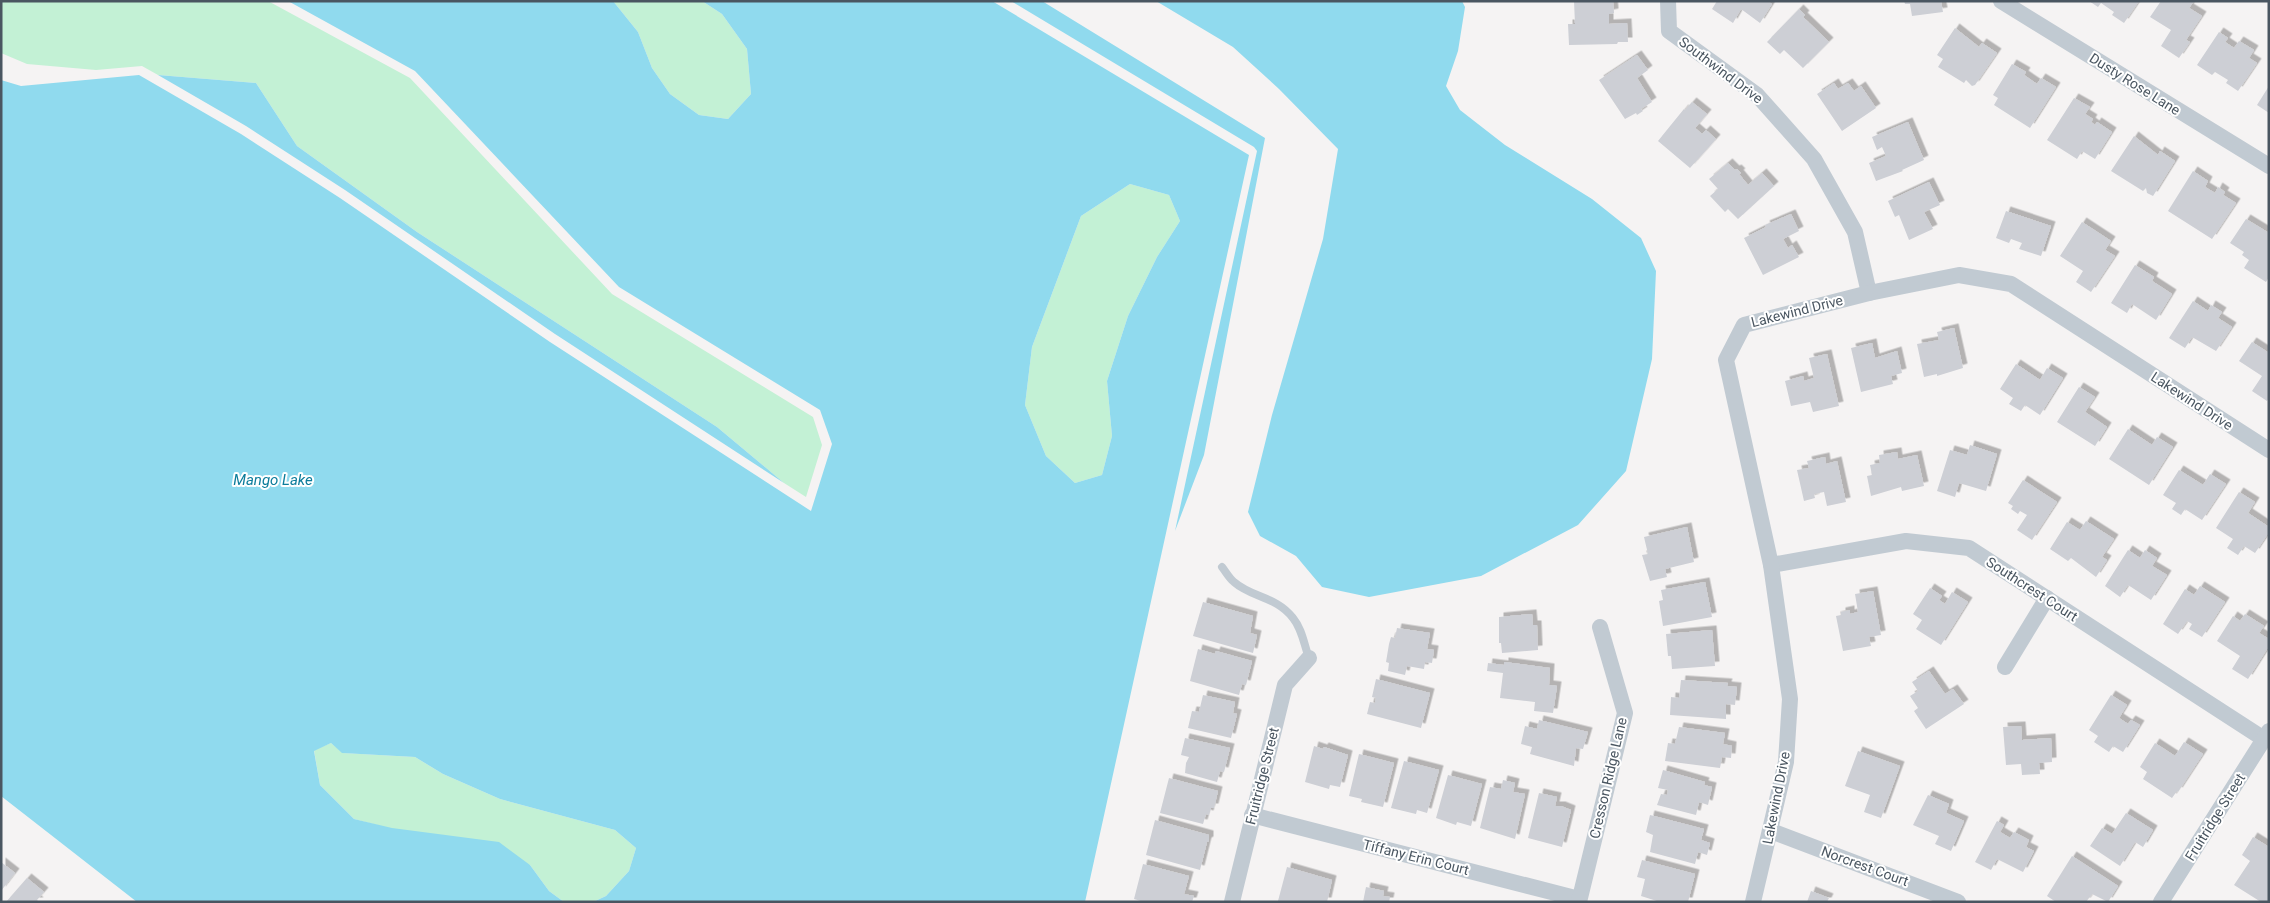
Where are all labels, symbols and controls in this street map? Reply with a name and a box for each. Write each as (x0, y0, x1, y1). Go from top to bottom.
street label: Southwind Drive (1676, 33, 1766, 107)
street label: Dusty Rose Lane (2087, 50, 2183, 118)
street label: Lakewind Drive (1749, 292, 1845, 330)
street label: Lakewind Drive (2148, 369, 2236, 433)
water label: Mango Lake (233, 471, 313, 489)
street label: Southcrest Court (1983, 554, 2081, 625)
street label: Cresson Ridge Lane (1586, 716, 1630, 840)
street label: Fruitridge Street (1242, 725, 1282, 826)
street label: Lakewind Drive (1759, 750, 1793, 846)
street label: Fruitridge Street (2182, 770, 2248, 864)
street label: Tiffany Erin Court (1361, 836, 1471, 878)
street label: Norcrest Court (1819, 843, 1911, 889)

